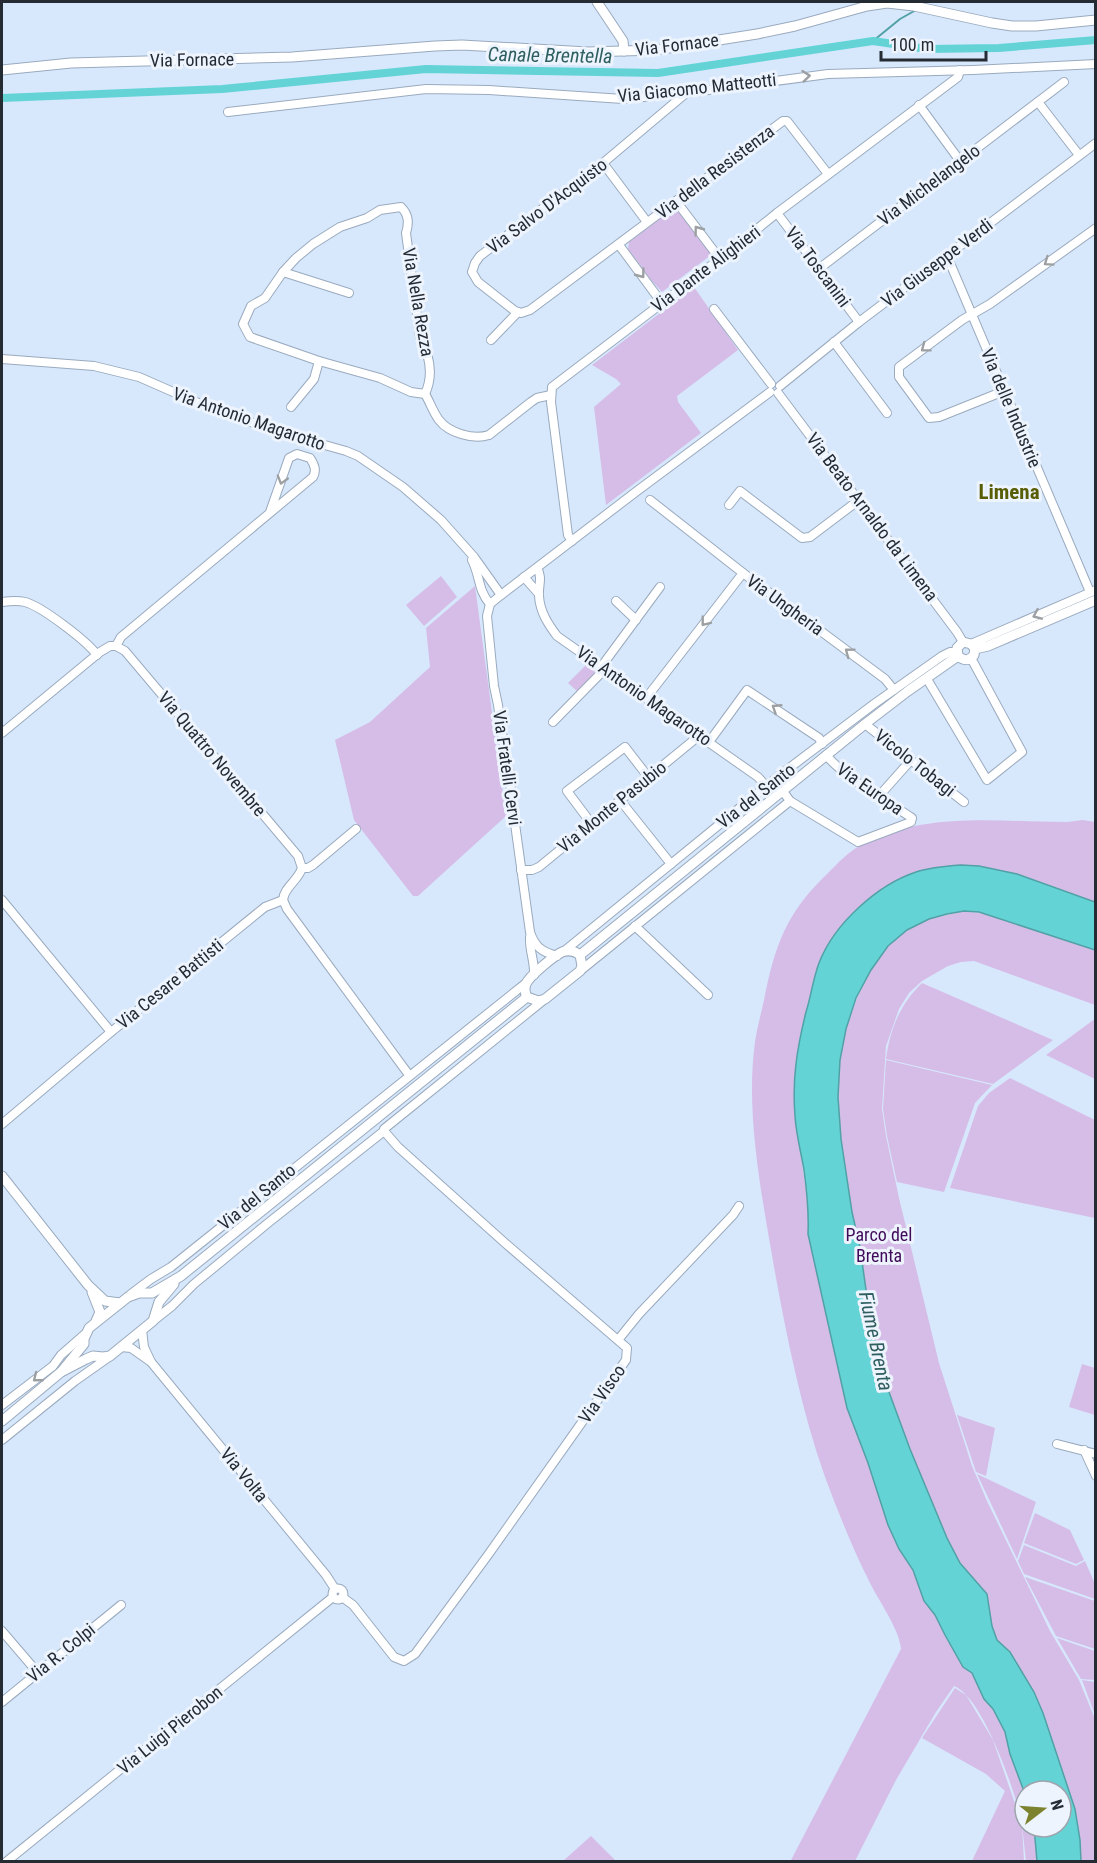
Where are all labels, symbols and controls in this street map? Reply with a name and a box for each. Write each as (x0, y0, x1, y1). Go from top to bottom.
scale bar (881, 24, 986, 62)
street label: Via Fornace (634, 29, 720, 60)
text: 100 m (890, 34, 934, 55)
water label: Canale Brentella (487, 42, 613, 68)
street label: Via Fornace (150, 48, 234, 71)
street label: Via Giacomo Matteotti (617, 69, 777, 106)
one-way arrow (802, 70, 811, 83)
street label: Via della Resistenza (651, 120, 778, 223)
street label: Via Michelangelo (874, 139, 984, 230)
street label: Via Salvo D'Acquisto (482, 154, 611, 258)
street label: Via Giuseppe Verdi (877, 214, 997, 311)
street label: Via Dante Alighieri (647, 221, 764, 316)
street label: Via Toscanini (781, 222, 855, 311)
one-way arrow (694, 226, 705, 237)
street label: Via Nella Rezza (399, 246, 438, 358)
one-way arrow (1043, 255, 1054, 266)
one-way arrow (633, 267, 644, 278)
one-way arrow (921, 341, 932, 352)
street label: Via delle Industrie (977, 345, 1046, 471)
street label: Via Antonio Magarotto (170, 383, 328, 454)
street label: Via Beato Arnaldo da Limena (802, 428, 943, 605)
one-way arrow (277, 474, 289, 484)
district label: Limena (978, 480, 1040, 504)
street label: Via Ungheria (743, 570, 828, 640)
one-way arrow (1032, 608, 1043, 620)
one-way arrow (702, 615, 713, 626)
street label: Via Antonio Magarotto (573, 641, 716, 750)
one-way arrow (845, 649, 856, 660)
street label: Via Quattro Novembre (154, 687, 271, 820)
one-way arrow (772, 704, 782, 716)
street label: Via Fratelli Cervi (489, 709, 526, 827)
street label: Vicolo Tobagi (871, 725, 960, 801)
street label: Via Monte Pasubio (553, 756, 670, 857)
street label: Via Europa (833, 758, 908, 819)
street label: Via del Santo (712, 759, 799, 833)
street label: Via Cesare Battisti (112, 934, 227, 1033)
street label: Via del Santo (214, 1159, 300, 1234)
park label: Parco del Brenta (846, 1224, 912, 1266)
water label: Fiume Brenta (854, 1289, 898, 1393)
street label: Via Visco (574, 1360, 629, 1427)
one-way arrow (33, 1370, 44, 1381)
street label: Via Volta (216, 1443, 273, 1506)
street label: Via R. Colpi (22, 1619, 99, 1687)
street label: Via Luigi Pierobon (113, 1681, 226, 1778)
north arrow (1013, 1779, 1073, 1839)
text: N (1046, 1797, 1067, 1812)

